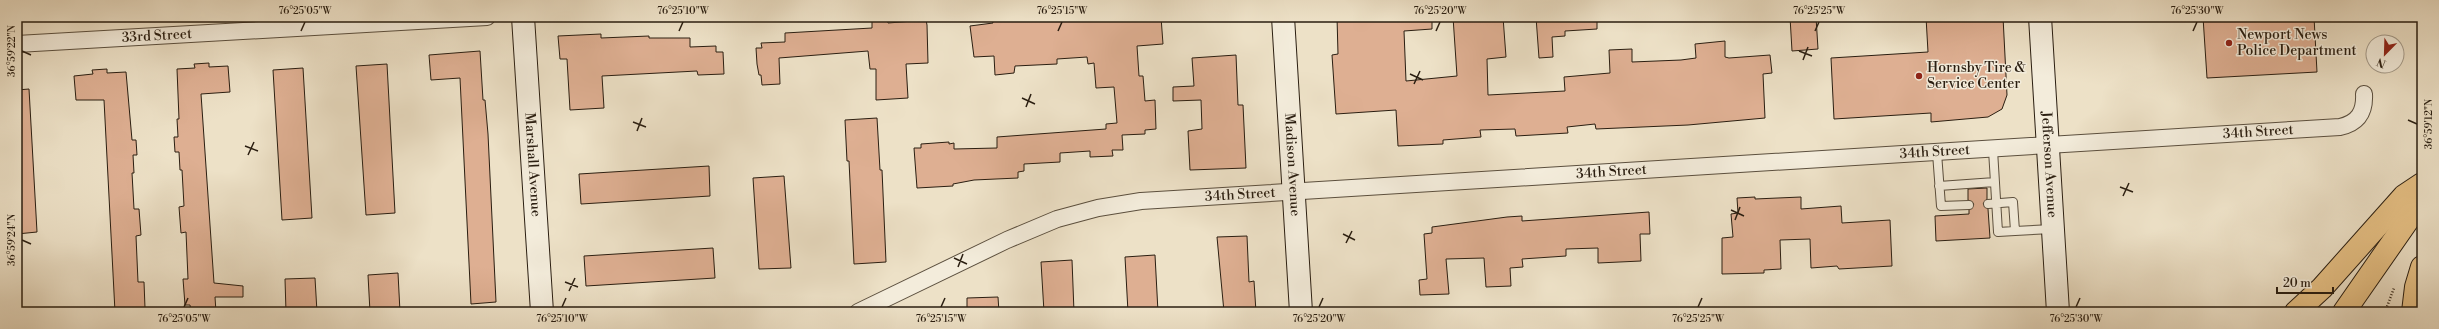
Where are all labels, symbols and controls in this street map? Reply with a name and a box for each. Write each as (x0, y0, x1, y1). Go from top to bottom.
text: 76°25'05"W (278, 5, 332, 17)
text: 76°25'10"W (657, 5, 710, 17)
text: 76°25'15"W (1037, 5, 1088, 17)
text: 76°25'20"W (1413, 5, 1468, 17)
text: 76°25'25"W (1793, 5, 1846, 17)
text: 76°25'30"W (2170, 5, 2224, 17)
text: 36°59'22"N (6, 25, 18, 77)
street label: 33rd Street (121, 25, 192, 47)
place label: Newport News Police Department (2237, 26, 2356, 60)
north arrow (2365, 34, 2405, 74)
marker: Newport News Police Department (2224, 38, 2234, 48)
text: N (2374, 54, 2388, 70)
place label: Hornsby Tire & Service Center (1927, 59, 2027, 93)
marker: Hornsby Tire & Service Center (1914, 71, 1924, 81)
text: 36°59'12"N (2423, 98, 2435, 149)
street label: Jefferson Avenue (2037, 110, 2061, 218)
street label: Marshall Avenue (520, 112, 545, 217)
street label: Madison Avenue (1280, 113, 1304, 217)
street label: 34th Street (2222, 121, 2294, 143)
street label: 34th Street (1899, 141, 1971, 163)
street label: 34th Street (1576, 161, 1647, 183)
street label: 34th Street (1204, 184, 1276, 206)
text: 36°59'24"N (6, 213, 18, 266)
scale bar (2277, 269, 2333, 295)
text: 20 m (2283, 276, 2311, 291)
text: 76°25'05"W (157, 313, 211, 325)
text: 76°25'10"W (536, 313, 589, 325)
text: 76°25'15"W (916, 313, 967, 325)
text: 76°25'20"W (1292, 313, 1347, 325)
text: 76°25'25"W (1672, 313, 1725, 325)
text: 76°25'30"W (2049, 313, 2103, 325)

